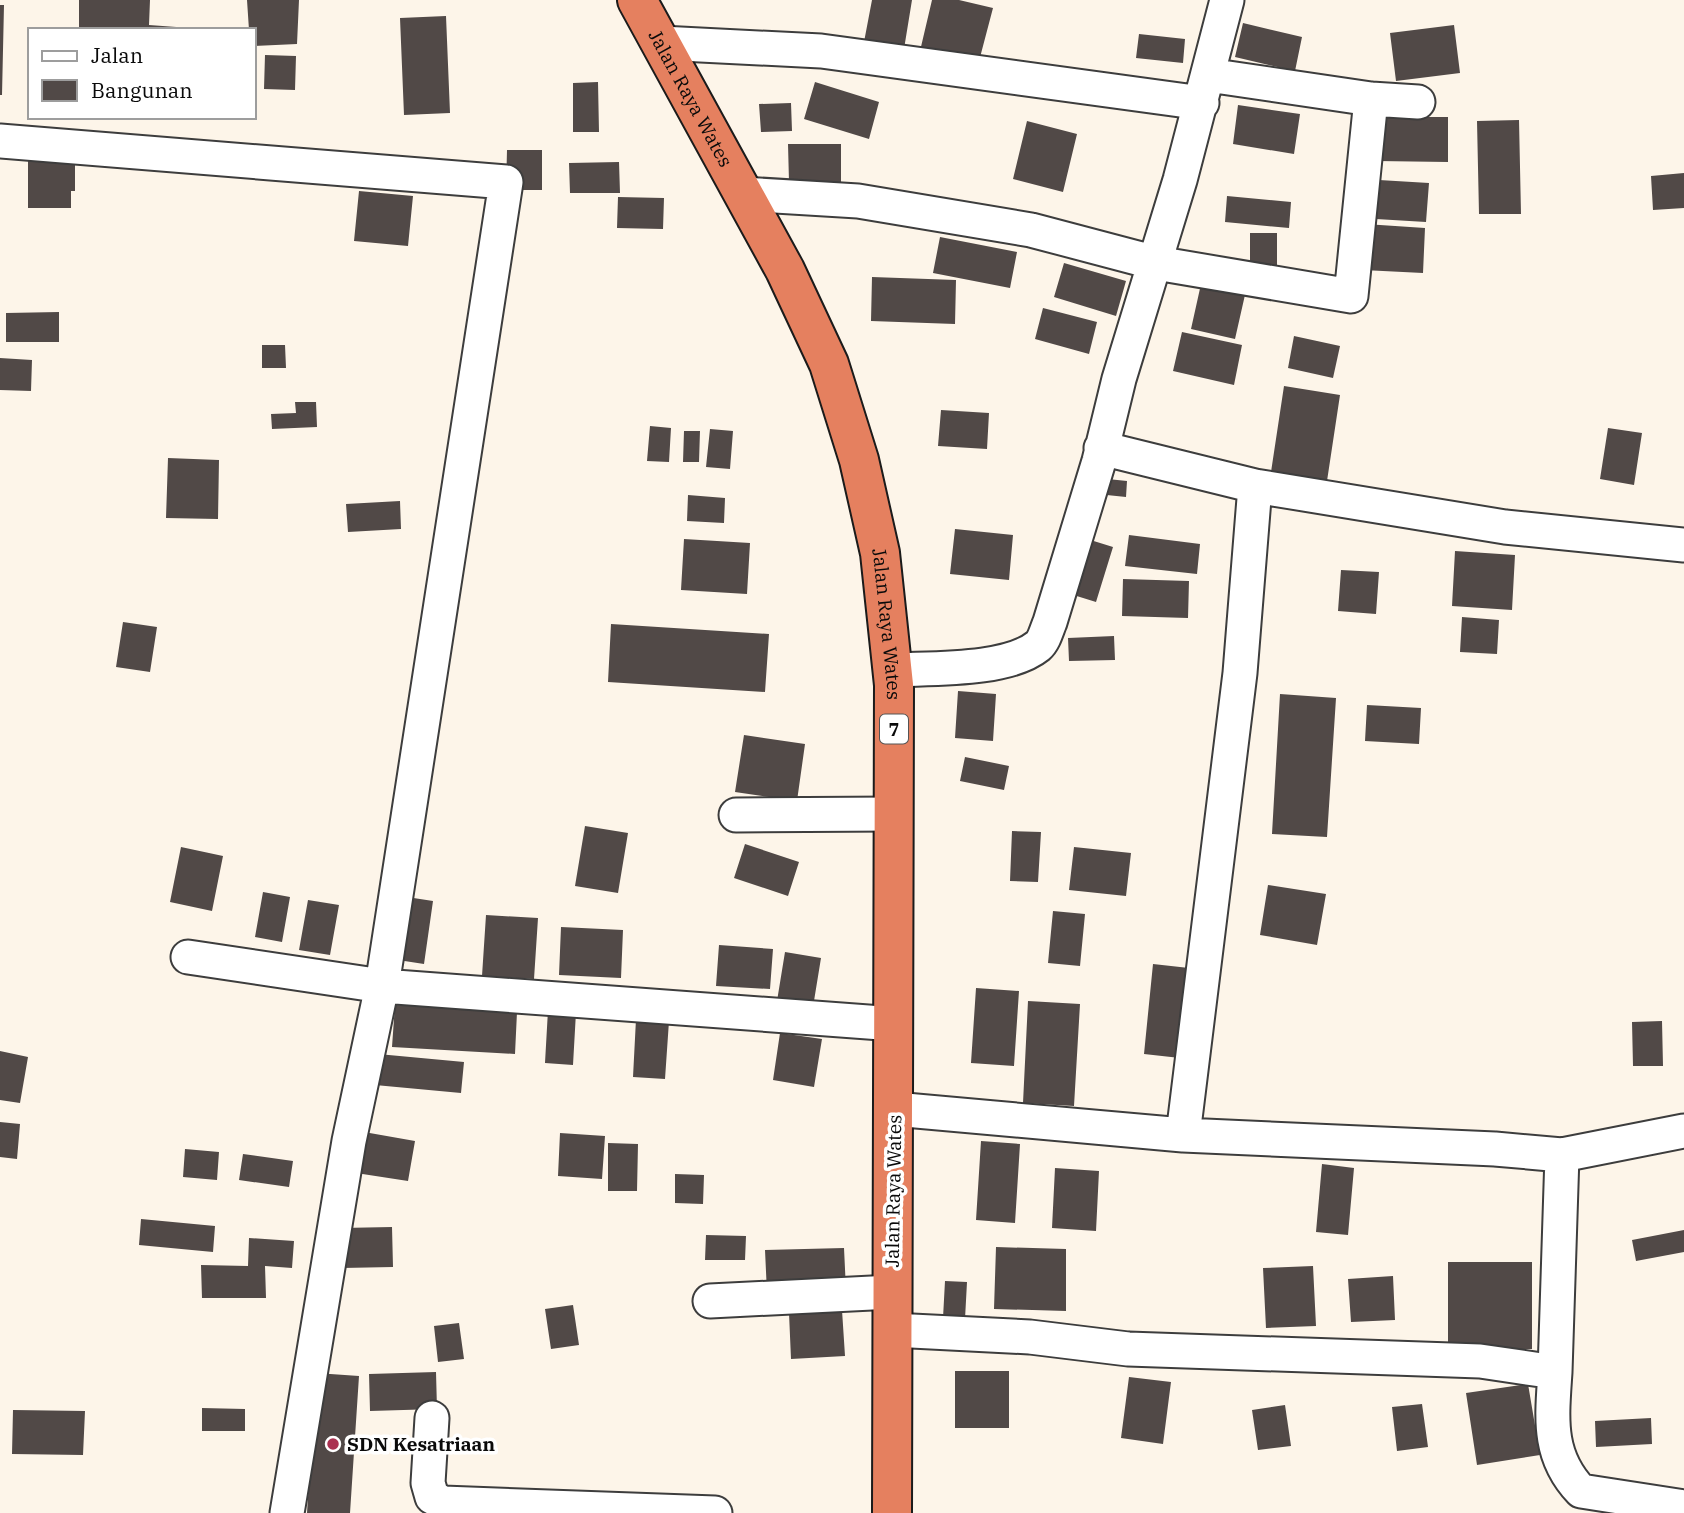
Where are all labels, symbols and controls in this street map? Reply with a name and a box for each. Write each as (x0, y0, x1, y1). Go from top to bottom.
street label: Jalan Raya Wates (644, 25, 738, 171)
legend (28, 28, 256, 119)
text: Jalan (91, 41, 143, 69)
text: Bangunan (91, 76, 193, 104)
street label: Jalan Raya Wates (867, 545, 906, 700)
road number: 7 (880, 714, 908, 744)
street label: Jalan Raya Wates (880, 1114, 906, 1268)
place label: SDN Kesatriaan (347, 1432, 495, 1456)
marker: SDN Kesatriaan (325, 1436, 341, 1452)

